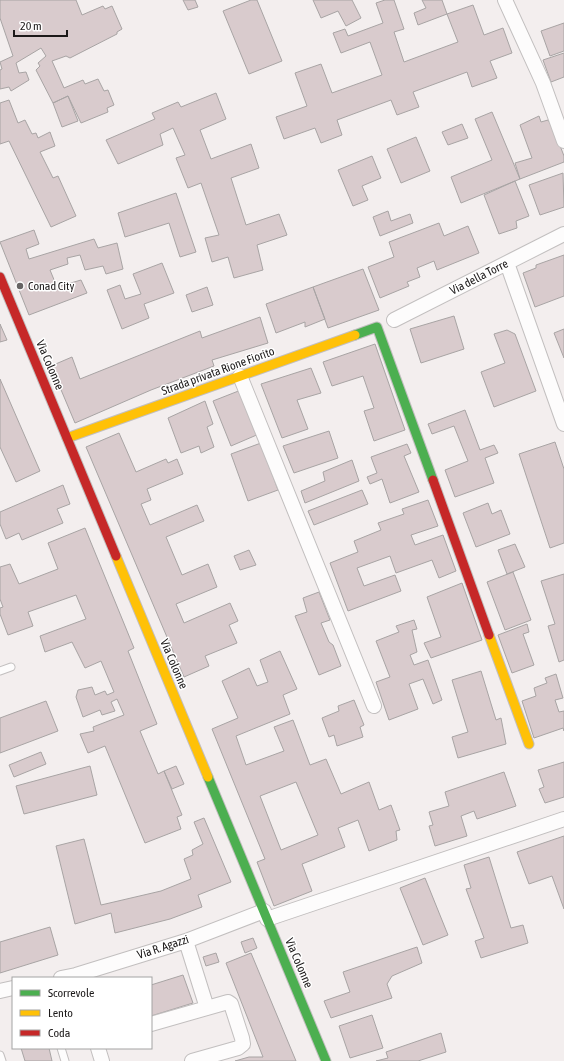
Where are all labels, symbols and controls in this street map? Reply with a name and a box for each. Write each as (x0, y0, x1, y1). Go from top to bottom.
scale bar (14, 12, 67, 38)
text: 20 m (20, 19, 42, 33)
street label: Via della Torre (448, 256, 510, 298)
place label: Conad City (28, 279, 74, 293)
marker: Conad City (15, 281, 25, 291)
street label: Via Colonne (33, 338, 67, 392)
street label: Strada privata Rione Fiorito (160, 344, 277, 398)
street label: Via Colonne (157, 637, 191, 691)
street label: Via R. Agazzi (135, 932, 191, 962)
street label: Via Colonne (282, 936, 316, 990)
legend (12, 977, 152, 1049)
text: Scorrevole (48, 986, 95, 1000)
text: Lento (48, 1006, 73, 1020)
text: Coda (48, 1026, 70, 1040)

